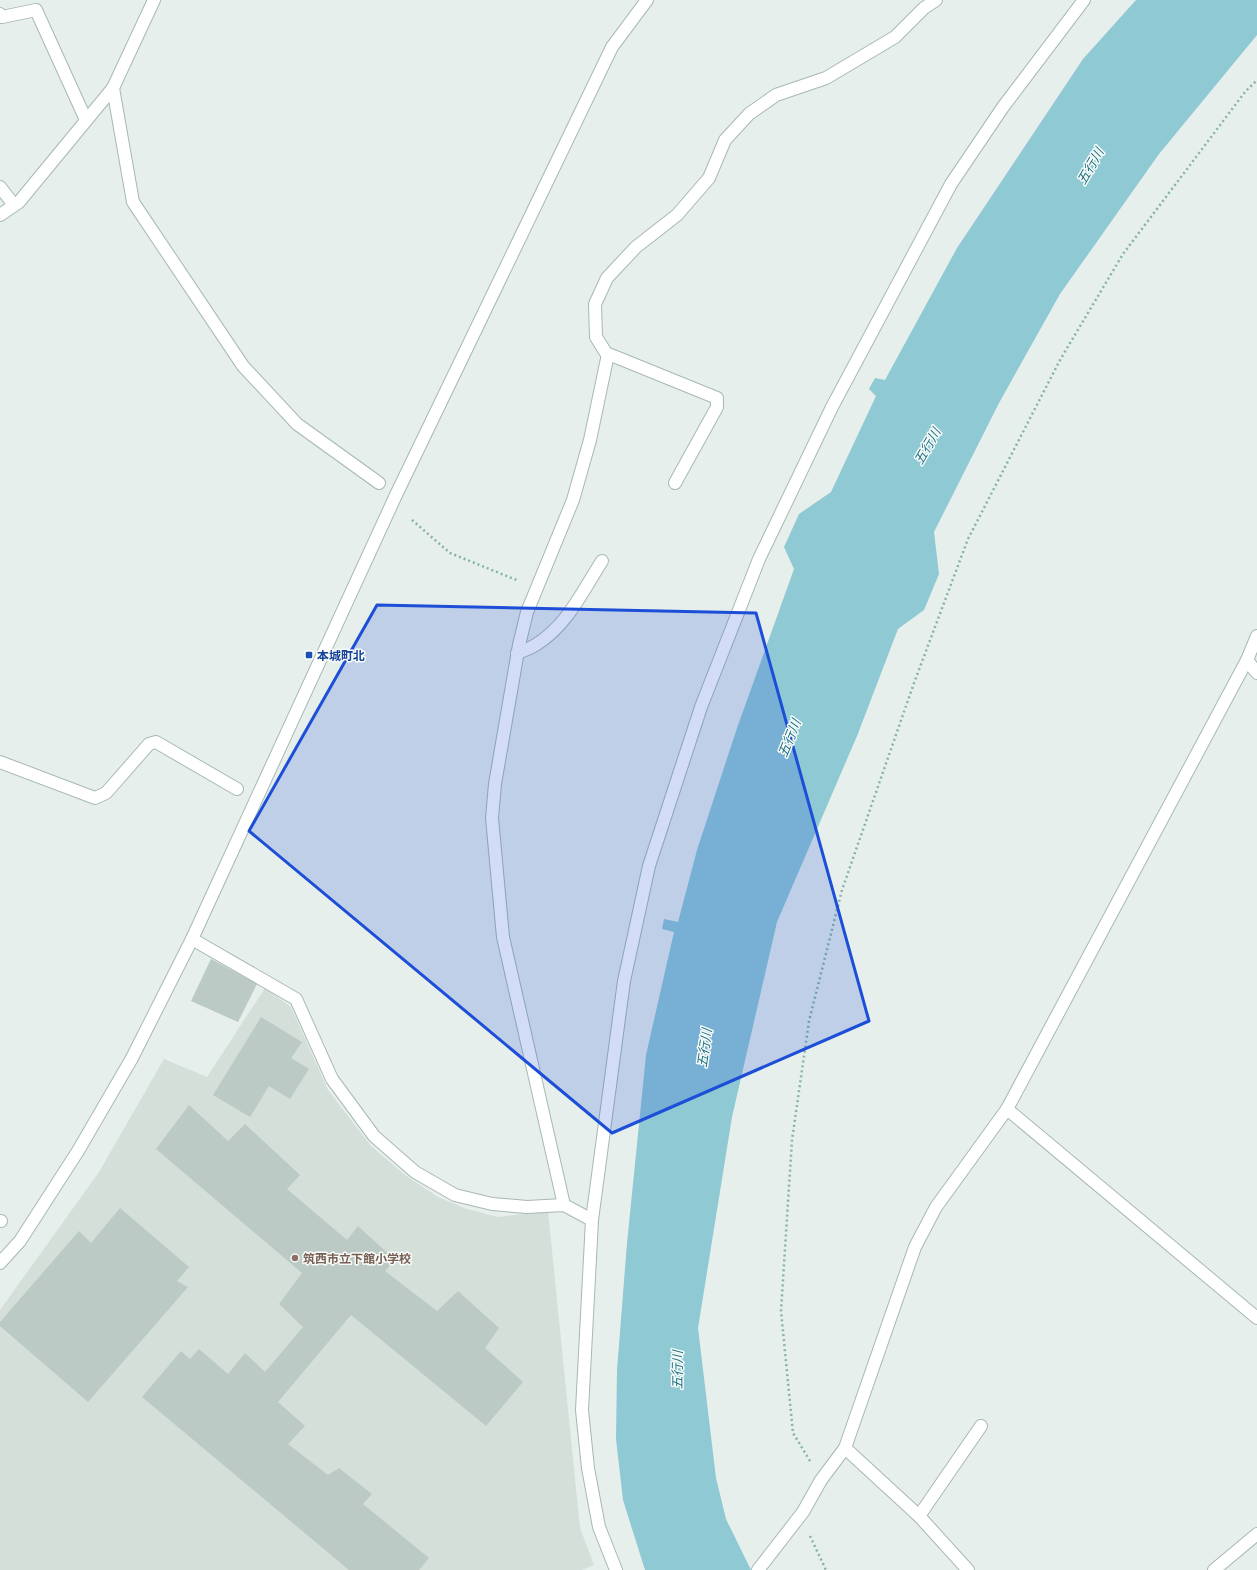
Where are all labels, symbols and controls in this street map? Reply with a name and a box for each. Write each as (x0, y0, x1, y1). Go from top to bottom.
water label: 五行川 (1074, 144, 1107, 186)
water label: 五行川 (911, 424, 944, 466)
place label: 本城町北 (317, 649, 365, 662)
marker: 本城町北 (304, 650, 314, 660)
water label: 五行川 (775, 715, 804, 759)
water label: 五行川 (694, 1026, 714, 1068)
place label: 筑西市立下館小学校 (303, 1252, 411, 1265)
marker: 筑西市立下館小学校 (290, 1253, 300, 1263)
water label: 五行川 (670, 1349, 684, 1390)

